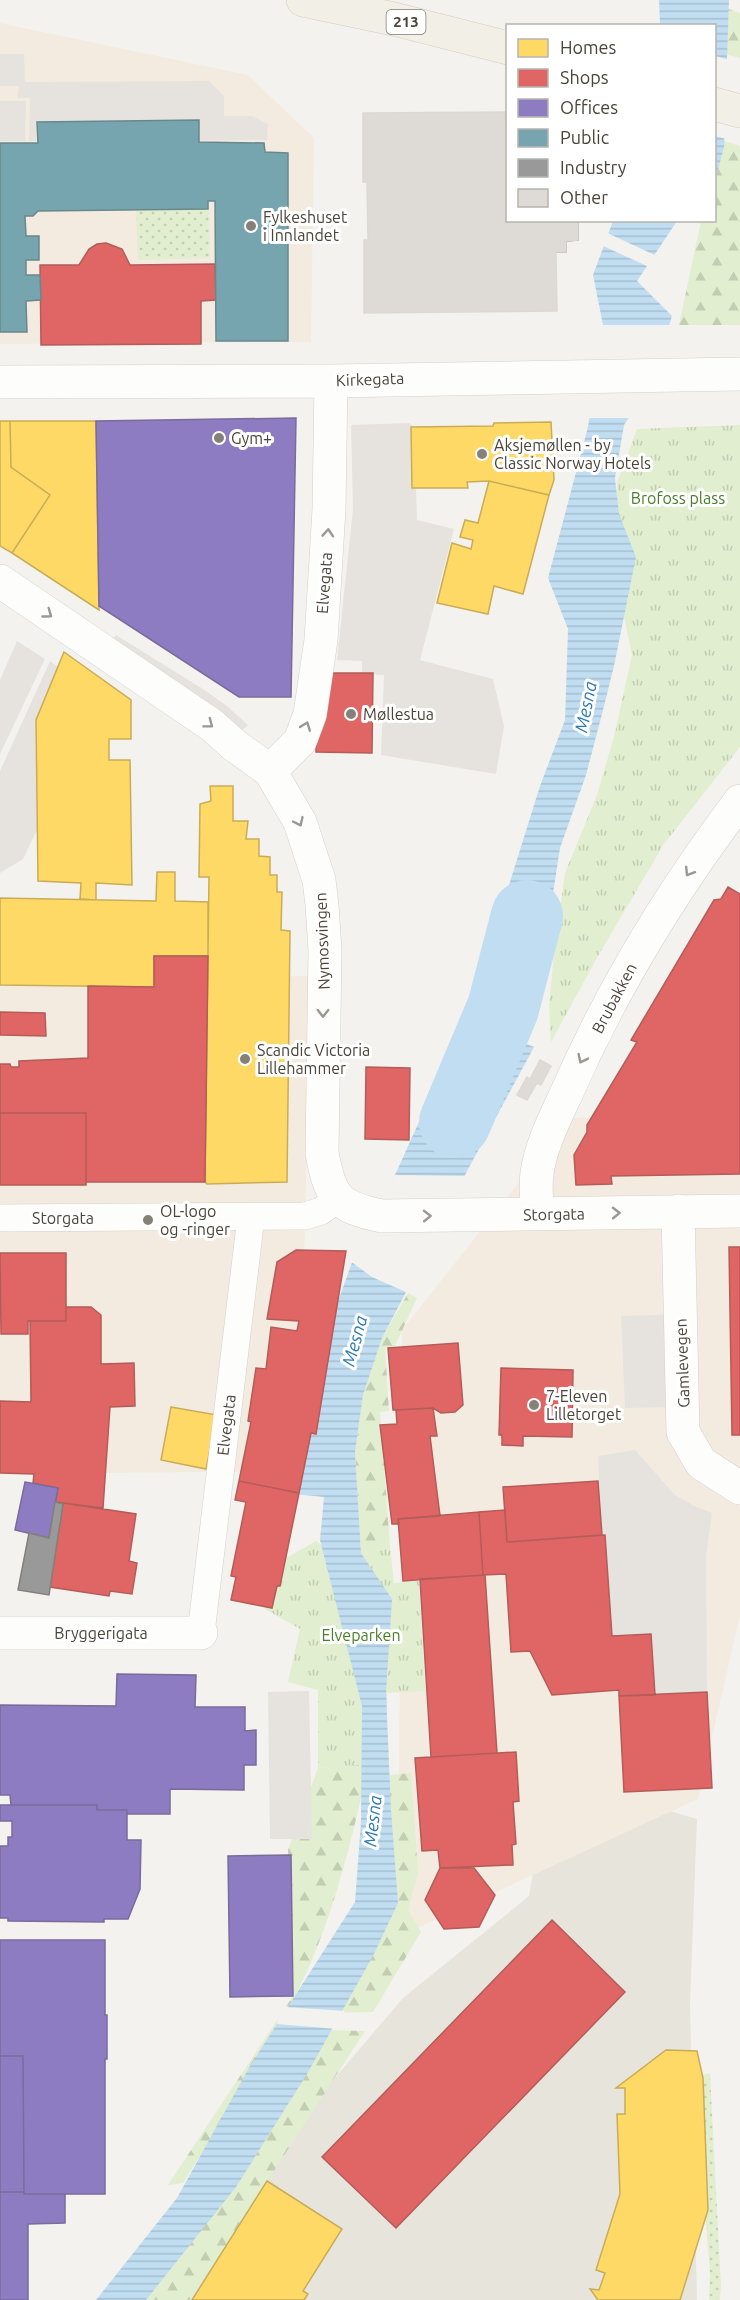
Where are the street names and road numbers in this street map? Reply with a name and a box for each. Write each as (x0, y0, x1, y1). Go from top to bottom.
road number: 213 (386, 10, 426, 34)
street label: Kirkegata (335, 369, 405, 389)
street label: Elvegata (313, 552, 335, 614)
street label: Nymosvingen (311, 892, 333, 990)
street label: Brubakken (588, 960, 640, 1036)
street label: Storgata (523, 1204, 585, 1224)
street label: Storgata (32, 1209, 94, 1227)
street label: Gamlevegen (671, 1318, 693, 1408)
street label: Elvegata (213, 1393, 239, 1457)
street label: Bryggerigata (54, 1624, 148, 1642)

